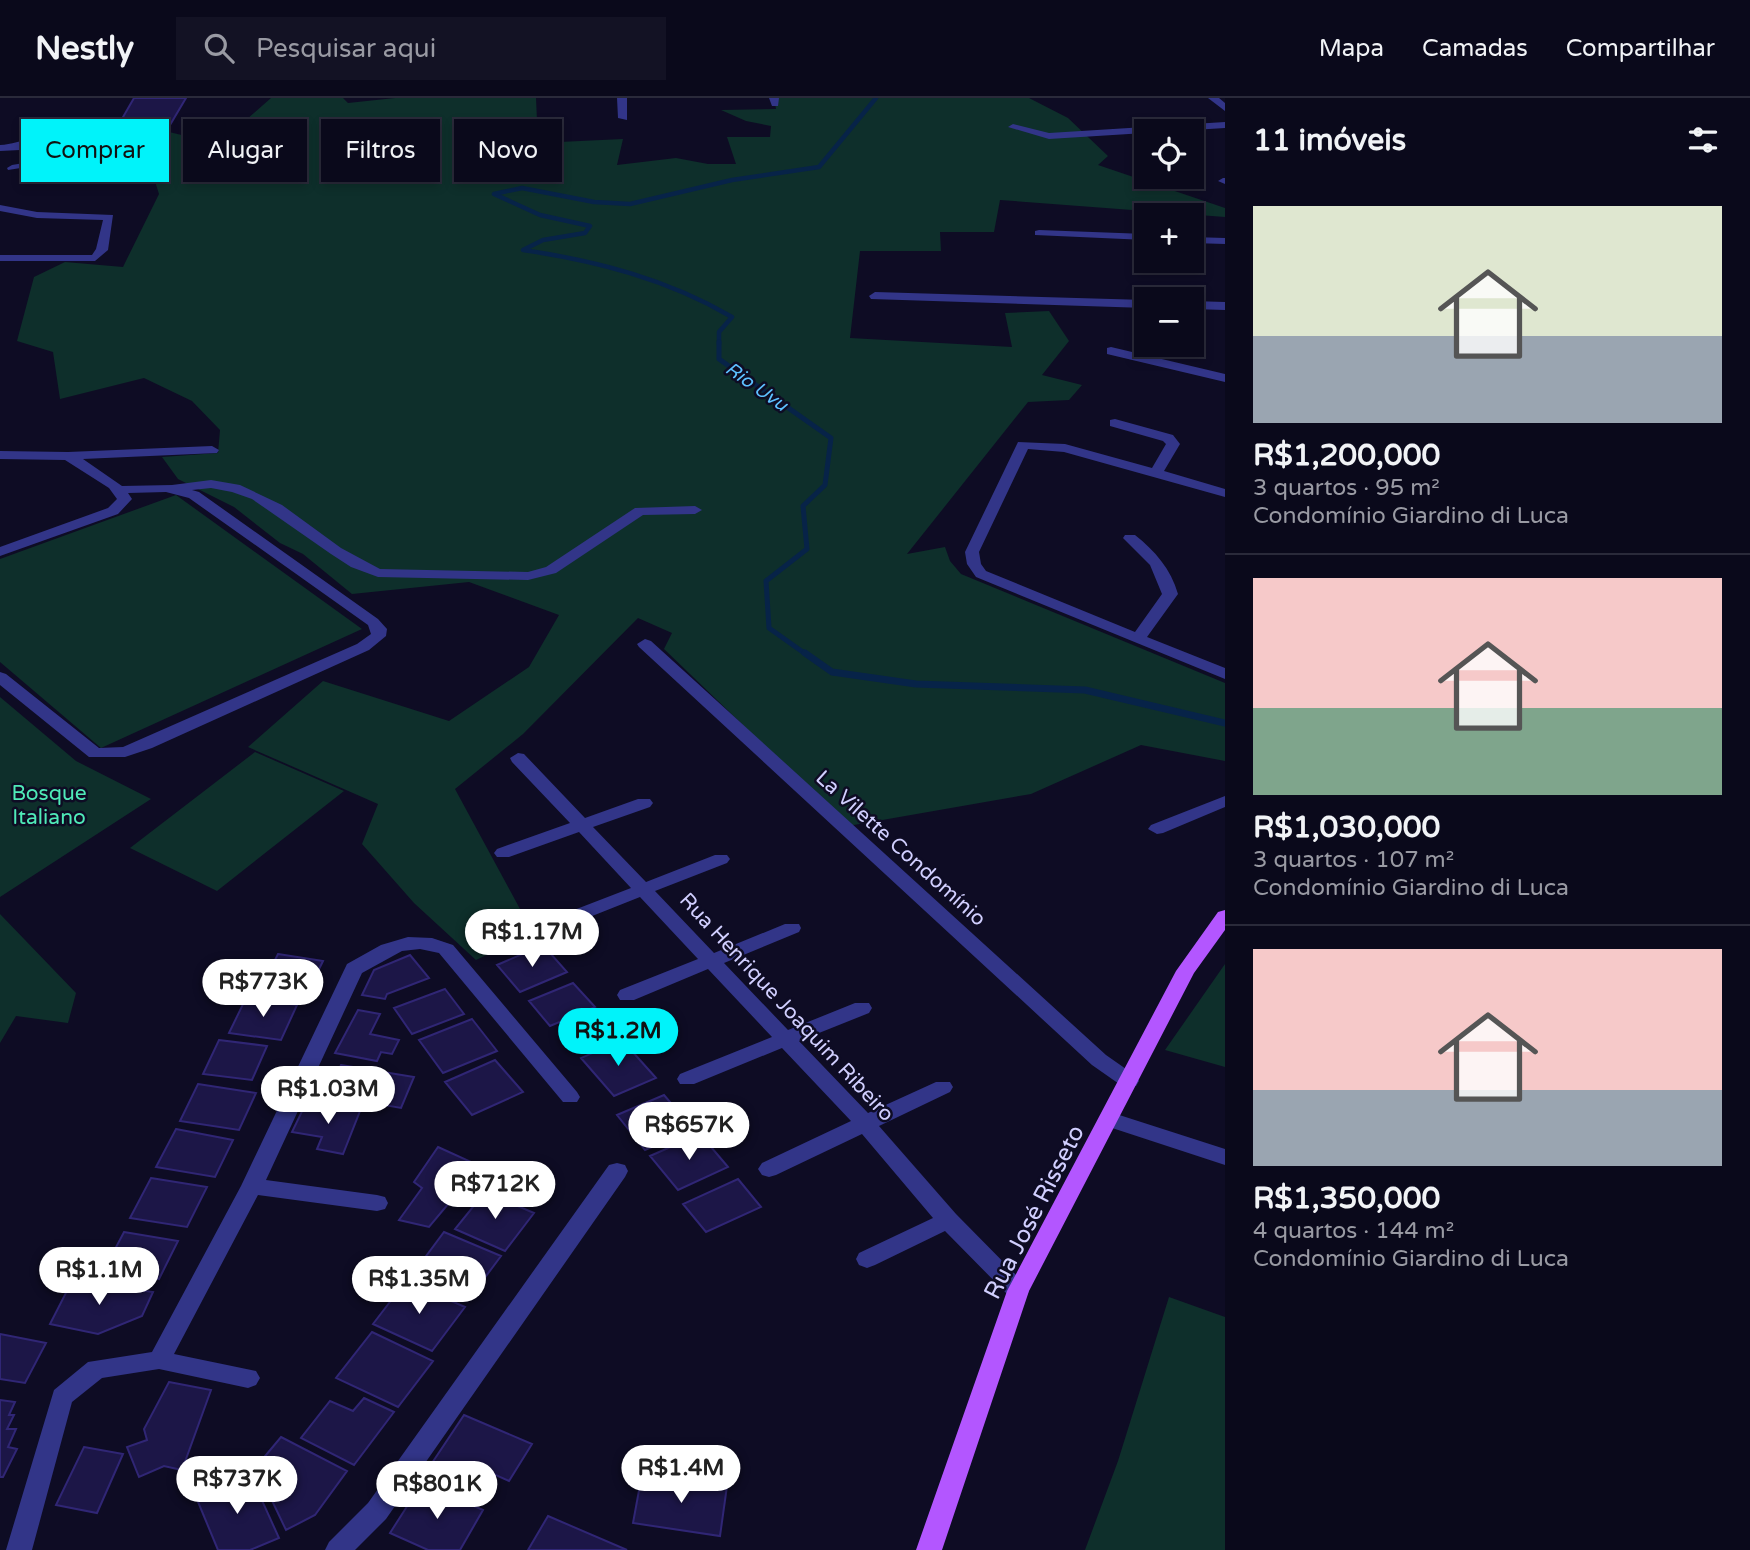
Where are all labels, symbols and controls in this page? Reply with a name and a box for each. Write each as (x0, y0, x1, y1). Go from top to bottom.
search box (176, 17, 666, 80)
text: Nestly (35, 29, 134, 68)
icon: search (200, 29, 238, 67)
text: Pesquisar aqui (256, 33, 436, 64)
text: Mapa (1319, 34, 1384, 63)
text: Camadas (1422, 34, 1528, 63)
text: Compartilhar (1566, 34, 1715, 63)
chip: Comprar (21, 119, 169, 182)
chip: Alugar (183, 119, 307, 182)
chip: Filtros (321, 119, 440, 182)
chip: Novo (454, 119, 562, 182)
map controls (1134, 119, 1204, 357)
button: locate (1134, 119, 1204, 189)
icon: filters (1684, 121, 1722, 159)
text: 11 imóveis (1253, 122, 1406, 159)
button: + (1134, 203, 1204, 273)
icon: home (1425, 251, 1551, 377)
button: − (1134, 287, 1204, 357)
water label: Rio Uvu (721, 358, 793, 417)
text: R$1,200,000 (1253, 437, 1440, 474)
text: 3 quartos · 95 m² (1253, 474, 1440, 502)
text: Condomínio Giardino di Luca (1253, 502, 1569, 530)
icon: home (1425, 623, 1551, 749)
street label: La Vilette Condomínio (810, 765, 991, 931)
park label: Bosque Italiano (11, 781, 87, 830)
text: R$1,030,000 (1253, 809, 1440, 846)
text: 3 quartos · 107 m² (1253, 846, 1454, 874)
text: Condomínio Giardino di Luca (1253, 874, 1569, 902)
street label: Rua Henrique Joaquim Ribeiro (674, 888, 899, 1127)
pin: R$1.17M (467, 910, 597, 969)
text: R$1.17M (481, 918, 583, 946)
pin: R$773K (206, 960, 320, 1019)
text: R$773K (218, 968, 308, 996)
icon: home (1425, 994, 1551, 1120)
pin: R$1.2M (561, 1009, 675, 1068)
text: R$1.2M (574, 1017, 662, 1045)
pin: R$1.03M (263, 1066, 393, 1126)
text: R$1.03M (277, 1075, 379, 1103)
pin: R$657K (632, 1102, 746, 1162)
text: R$657K (644, 1111, 734, 1139)
street label: Rua José Risseto (978, 1120, 1091, 1304)
pin: R$712K (438, 1162, 552, 1221)
text: R$712K (450, 1170, 540, 1198)
text: R$1,350,000 (1253, 1180, 1440, 1217)
text: 4 quartos · 144 m² (1253, 1217, 1454, 1245)
text: Condomínio Giardino di Luca (1253, 1245, 1569, 1273)
pin: R$1.1M (42, 1248, 156, 1307)
text: R$1.1M (55, 1256, 143, 1284)
pin: R$1.35M (354, 1256, 484, 1316)
text: R$1.35M (368, 1265, 470, 1293)
pin: R$1.4M (624, 1446, 738, 1505)
text: R$1.4M (637, 1454, 725, 1482)
pin: R$737K (180, 1456, 294, 1516)
pin: R$801K (380, 1462, 494, 1521)
text: R$737K (192, 1465, 282, 1493)
text: R$801K (392, 1470, 482, 1498)

